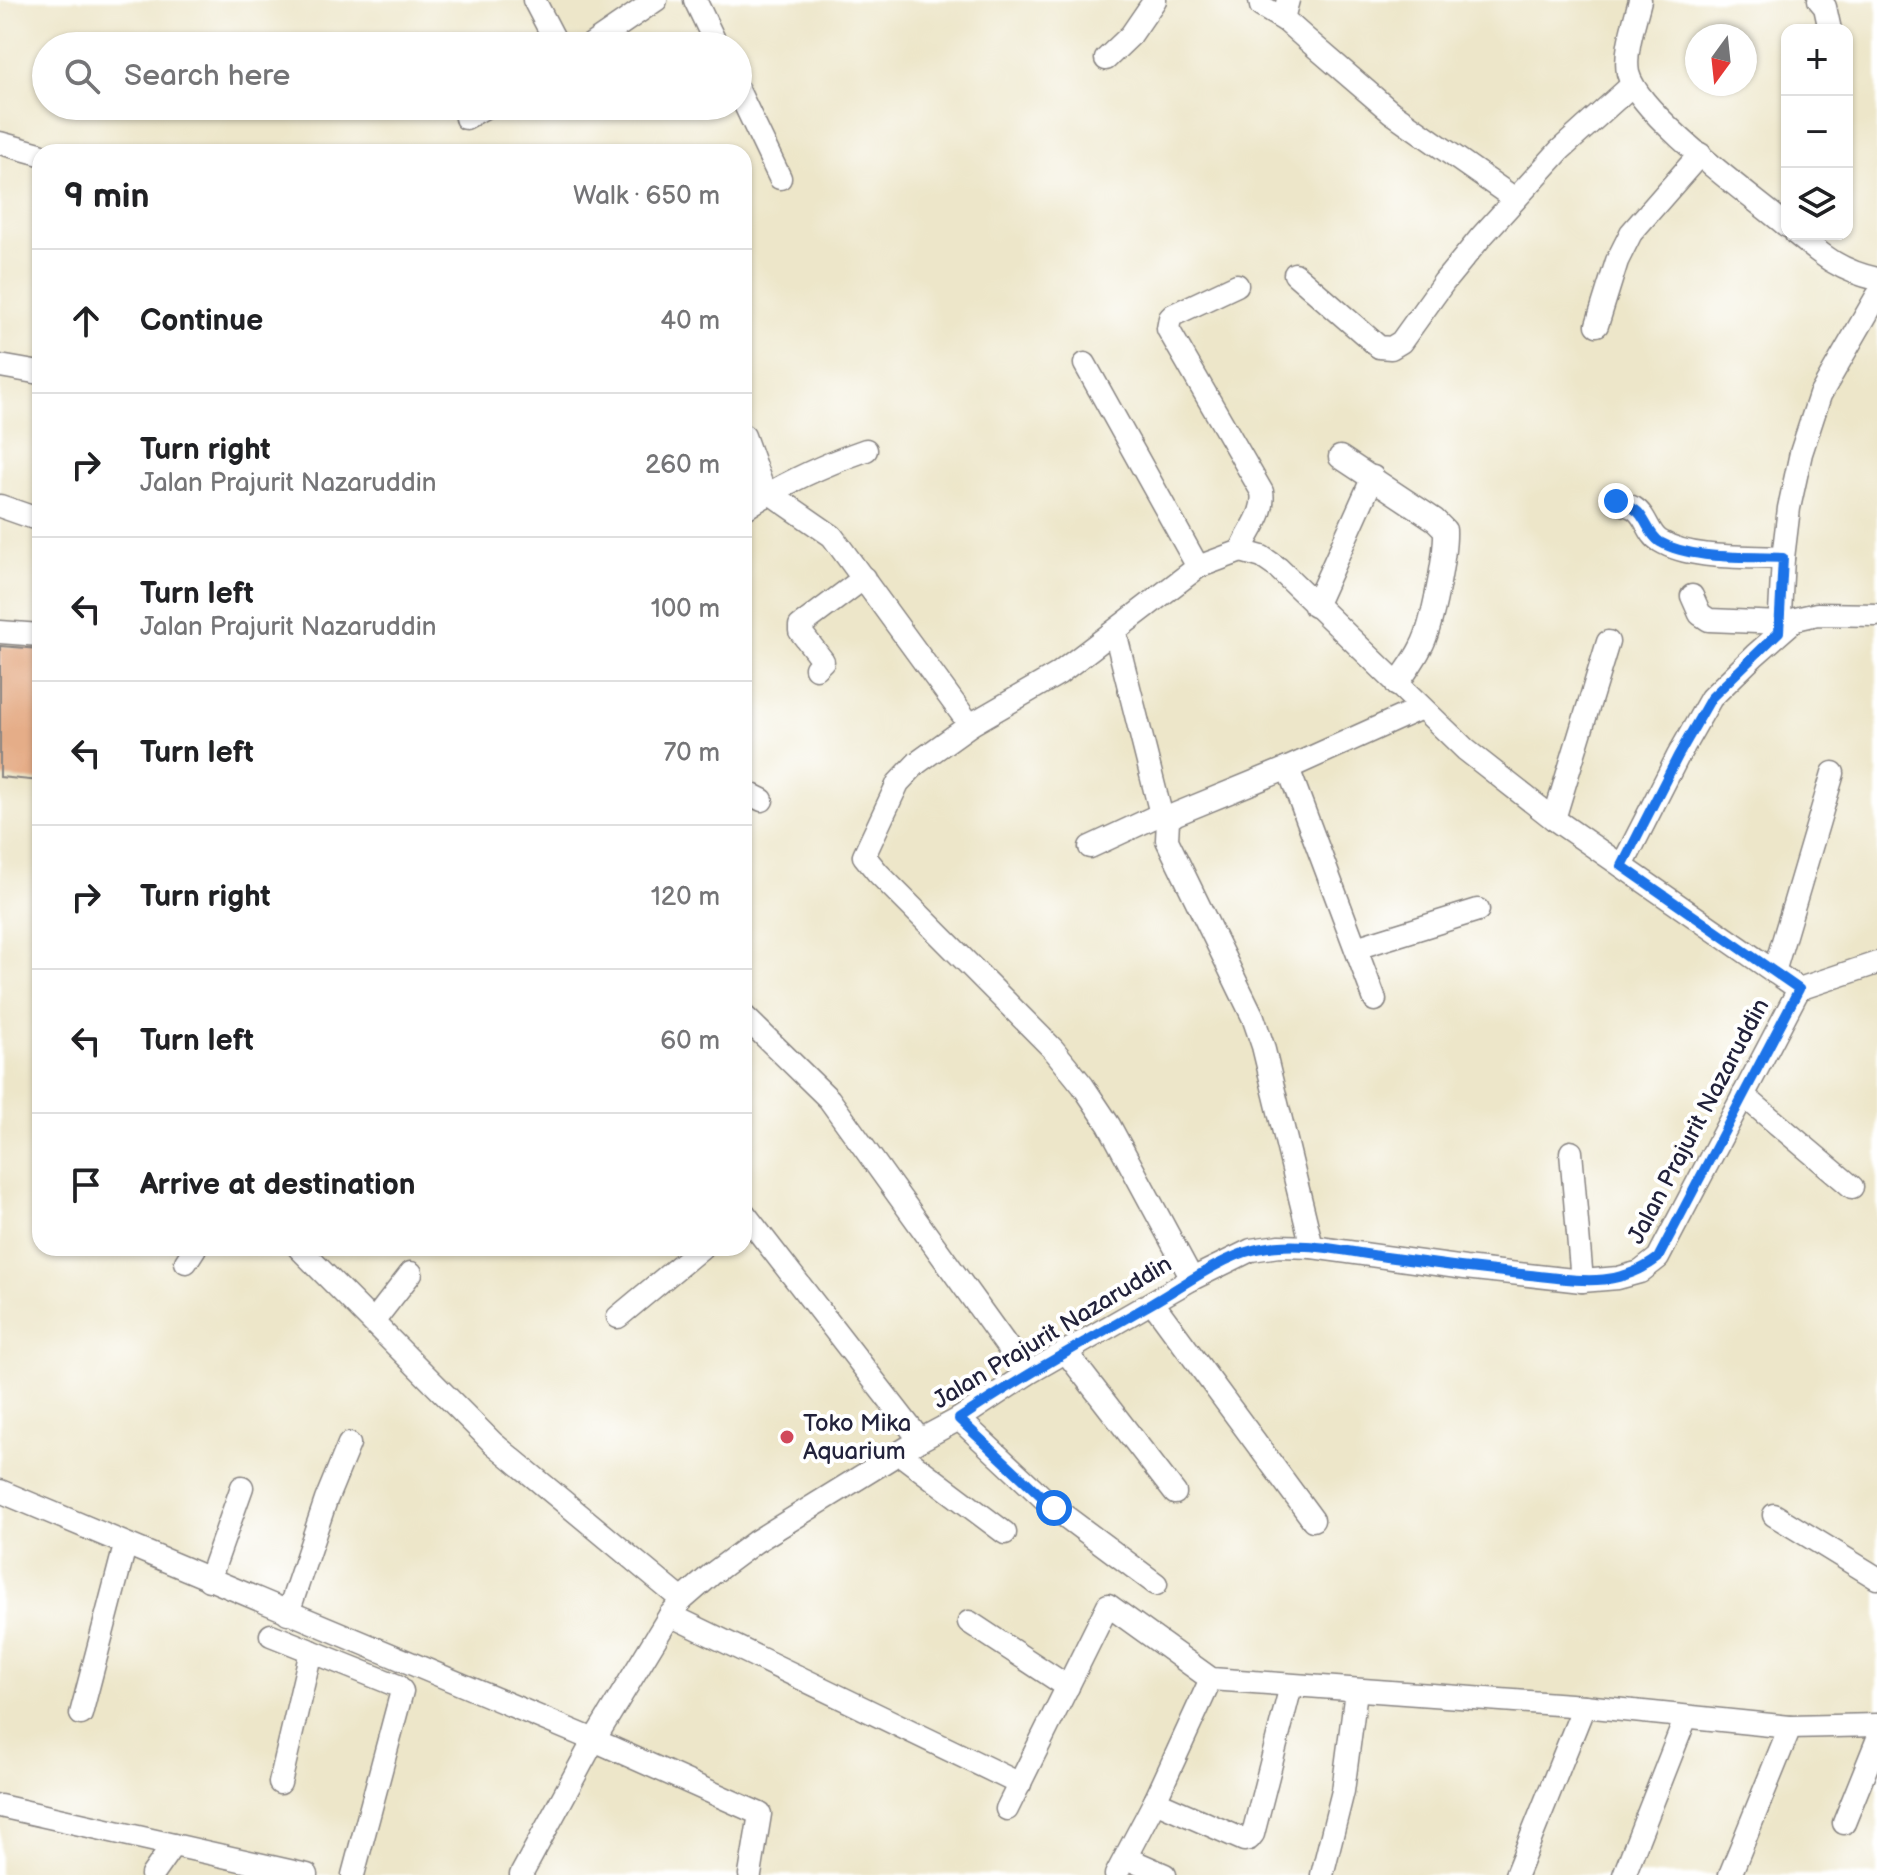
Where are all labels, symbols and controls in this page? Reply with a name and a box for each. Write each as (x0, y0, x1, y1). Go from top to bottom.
north arrow (1685, 24, 1757, 96)
map controls (1781, 24, 1853, 240)
button: + (1781, 24, 1853, 96)
search box (32, 32, 752, 120)
icon: search (60, 54, 104, 98)
text: Search here (124, 58, 290, 94)
button: − (1781, 96, 1853, 168)
button: layers (1781, 168, 1853, 240)
text: 9 min (64, 176, 149, 217)
text: Walk · 650 m (573, 181, 720, 212)
icon: ahead (64, 299, 108, 343)
text: Continue (140, 303, 263, 339)
text: 40 m (660, 306, 720, 337)
text: Turn right (140, 432, 271, 468)
icon: right (64, 443, 108, 487)
text: 260 m (645, 450, 720, 481)
text: Jalan Prajurit Nazaruddin (140, 468, 436, 499)
route end (1598, 483, 1634, 519)
text: Turn left (140, 576, 254, 612)
icon: left (64, 587, 108, 631)
text: 100 m (651, 594, 720, 625)
text: Jalan Prajurit Nazaruddin (140, 612, 436, 643)
icon: left (64, 731, 108, 775)
text: Turn left (140, 735, 254, 771)
text: 70 m (663, 738, 720, 769)
icon: right (64, 875, 108, 919)
text: Turn right (140, 879, 271, 915)
text: 120 m (651, 882, 720, 913)
street label: Jalan Prajurit Nazaruddin (1621, 994, 1775, 1249)
icon: left (64, 1019, 108, 1063)
text: Turn left (140, 1023, 254, 1059)
text: 60 m (660, 1026, 720, 1057)
icon: arrive (64, 1163, 108, 1207)
text: Arrive at destination (140, 1167, 416, 1203)
street label: Jalan Prajurit Nazaruddin (928, 1250, 1177, 1415)
place label: Toko Mika Aquarium (803, 1409, 911, 1466)
marker: Toko Mika Aquarium (778, 1428, 796, 1446)
route start (1036, 1490, 1072, 1526)

